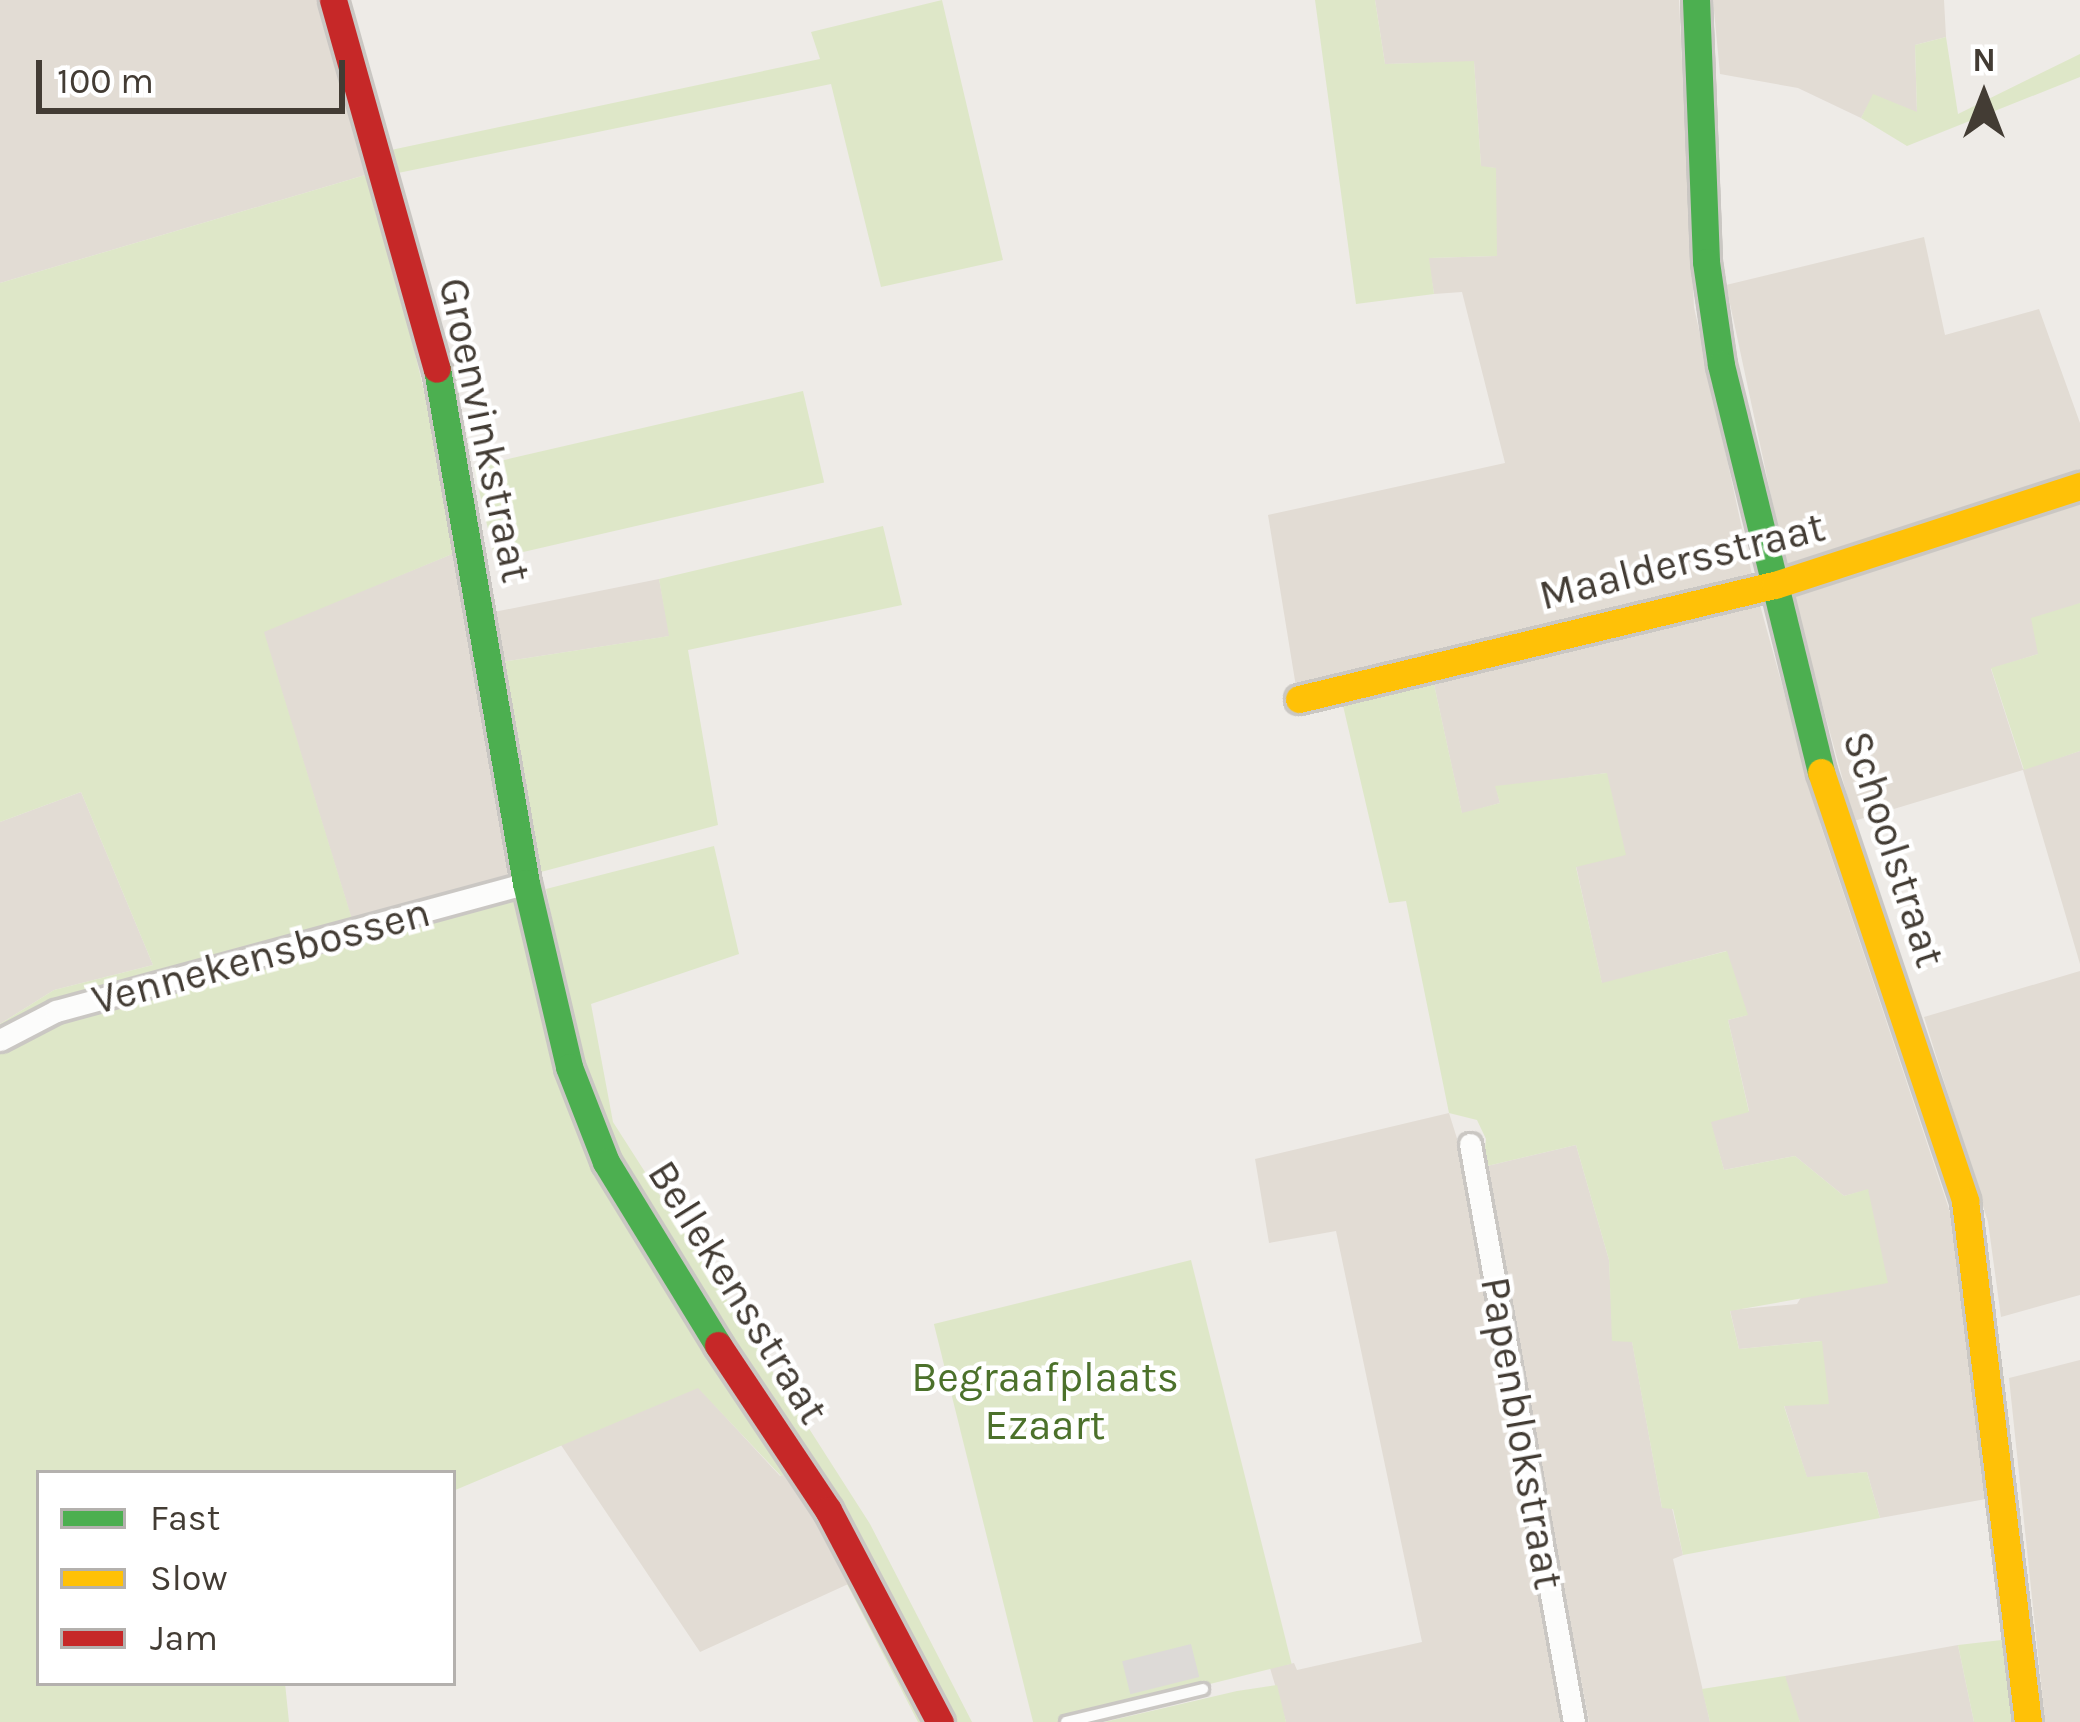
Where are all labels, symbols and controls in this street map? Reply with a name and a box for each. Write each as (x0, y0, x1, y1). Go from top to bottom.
scale bar (42, 36, 351, 110)
north arrow (1924, 36, 2044, 156)
text: N (1972, 41, 1996, 79)
text: 100 m (57, 60, 154, 102)
street label: Groenvinkstraat (428, 273, 542, 587)
street label: Maaldersstraat (1534, 501, 1830, 621)
street label: Schoolstraat (1832, 725, 1956, 973)
street label: Vennekensbossen (87, 887, 435, 1025)
street label: Bellekensstraat (637, 1151, 839, 1433)
street label: Papenblokstraat (1470, 1273, 1574, 1593)
park label: Begraafplaats Ezaart (911, 1352, 1179, 1450)
legend (36, 1470, 456, 1686)
text: Fast (150, 1497, 220, 1539)
text: Slow (150, 1557, 228, 1599)
text: Jam (150, 1617, 218, 1659)

